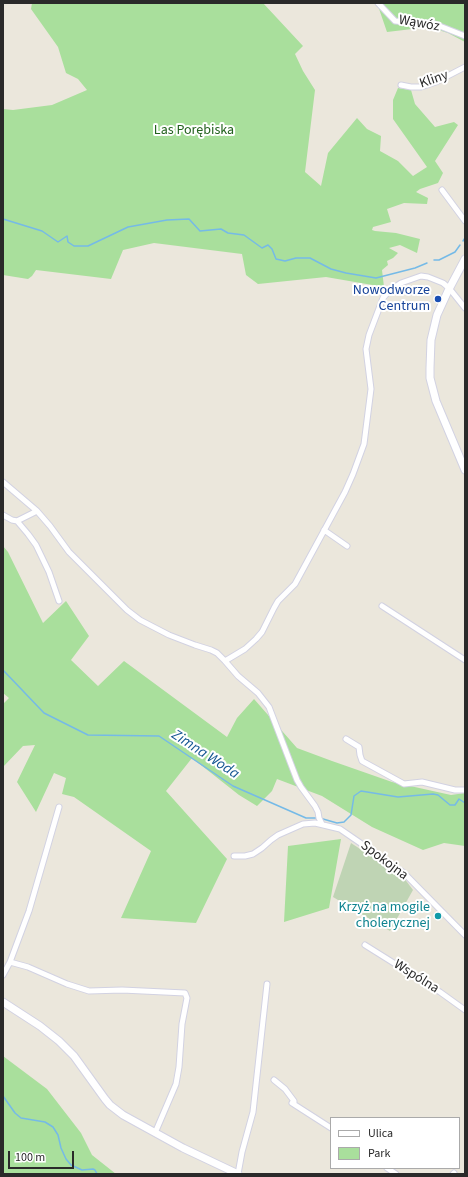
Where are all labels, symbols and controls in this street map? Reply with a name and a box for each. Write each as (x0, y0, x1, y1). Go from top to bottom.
street label: Wąwóz (397, 12, 441, 36)
street label: Kliny (417, 67, 451, 93)
park label: Las Porębiska (154, 123, 234, 139)
place label: Nowodworze Centrum (353, 283, 430, 316)
marker: Nowodworze Centrum (433, 294, 443, 304)
water label: Zimna Woda (168, 726, 242, 784)
street label: Spokojna (357, 838, 411, 884)
place label: Krzyż na mogile cholerycznej (339, 900, 430, 932)
marker: Krzyż na mogile cholerycznej (433, 911, 443, 921)
street label: Wspólna (390, 956, 442, 998)
legend (330, 1117, 460, 1169)
text: Ulica (368, 1125, 393, 1142)
scale bar (10, 1143, 76, 1169)
text: Park (368, 1145, 390, 1162)
text: 100 m (15, 1149, 45, 1166)

